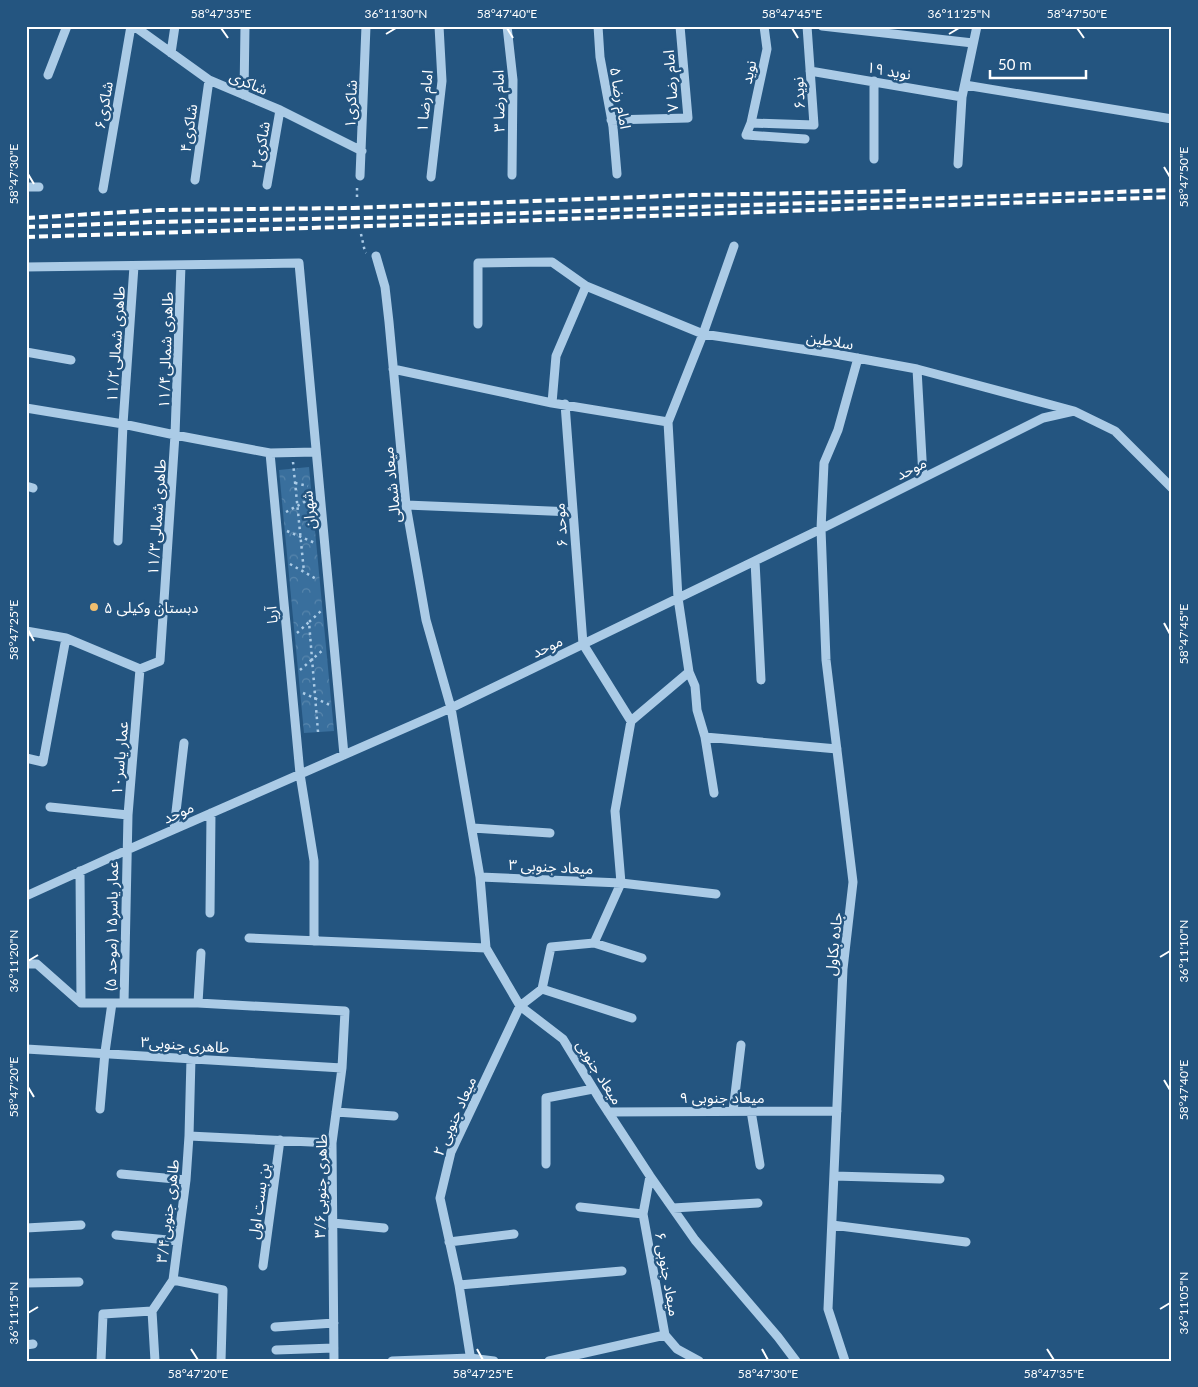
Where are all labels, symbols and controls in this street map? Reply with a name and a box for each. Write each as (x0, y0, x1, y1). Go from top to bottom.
text: 58°47'35"E (191, 6, 251, 21)
text: 36°11'30"N (365, 6, 427, 21)
text: 58°47'40"E (477, 6, 537, 21)
text: 58°47'45"E (762, 6, 822, 21)
text: 36°11'25"N (928, 6, 990, 21)
text: 58°47'50"E (1047, 6, 1107, 21)
scale bar (990, 48, 1087, 80)
street label: امام رضا ۷ (659, 49, 684, 113)
text: 50 m (998, 55, 1032, 73)
street label: نوید ۱۹ (865, 57, 913, 84)
street label: نوید (737, 58, 760, 86)
street label: شاکری (227, 66, 271, 99)
street label: امام رضا ۵ (604, 66, 635, 131)
street label: امام رضا ۱ (412, 69, 439, 133)
street label: امام رضا ۳ (488, 70, 511, 132)
street label: نوید۶ (788, 76, 809, 110)
street label: شاکری۶ (90, 79, 117, 130)
street label: شاکری۱ (340, 79, 361, 128)
street label: شاکری۴ (176, 103, 201, 153)
street label: شاکری۲ (247, 119, 274, 170)
text: 58°47'30"E (6, 144, 21, 204)
text: 58°47'50"E (1176, 147, 1191, 207)
street label: طاهری شمالی۱۱/۲ (102, 285, 129, 403)
street label: طاهری شمالی۱۱/۴ (154, 291, 177, 409)
street label: سلاطین (805, 327, 855, 354)
street label: میعاد شمالی (378, 446, 405, 524)
street label: موحد (893, 453, 930, 484)
street label: طاهری شمالی۱۱/۳ (143, 458, 170, 576)
street label: شهران (297, 490, 320, 530)
street label: موحد ۶ (549, 502, 572, 548)
place label: دبستان وکیلی ۵ (104, 598, 198, 617)
text: 58°47'25"E (6, 600, 21, 660)
marker: دبستان وکیلی ۵ (88, 601, 100, 613)
text: 58°47'45"E (1176, 604, 1191, 664)
street label: آریا (261, 605, 282, 624)
street label: موحد (529, 631, 566, 662)
street label: عمار یاسر۱۰ (107, 720, 132, 796)
street label: موحد (160, 797, 197, 828)
street label: میعاد جنوبی ۳ (508, 855, 594, 878)
street label: عمار یاسر۱۵ (موحد ۵) (101, 861, 122, 991)
street label: جاده بکاول (821, 911, 846, 977)
text: 36°11'10"N (1176, 920, 1191, 982)
text: 36°11'20"N (6, 930, 21, 992)
street label: طاهری جنوبی۳ (140, 1032, 230, 1057)
street label: میعاد جنوبی (572, 1036, 627, 1108)
text: 58°47'20"E (6, 1057, 21, 1117)
text: 58°47'40"E (1176, 1060, 1191, 1120)
street label: میعاد جنوبی ۲ (428, 1073, 480, 1159)
street label: میعاد جنوبی ۹ (679, 1088, 765, 1107)
street label: طاهری جنوبی۳/۶ (310, 1134, 331, 1238)
street label: طاهری جنوبی۳/۴ (152, 1158, 183, 1264)
street label: بن بست اول (244, 1162, 273, 1240)
street label: میعاد جنوبی ۶ (651, 1230, 684, 1318)
text: 36°11'05"N (1176, 1272, 1191, 1334)
text: 36°11'15"N (6, 1282, 21, 1344)
text: 58°47'20"E (168, 1366, 228, 1381)
text: 58°47'25"E (453, 1366, 513, 1381)
text: 58°47'30"E (738, 1366, 798, 1381)
text: 58°47'35"E (1024, 1366, 1084, 1381)

